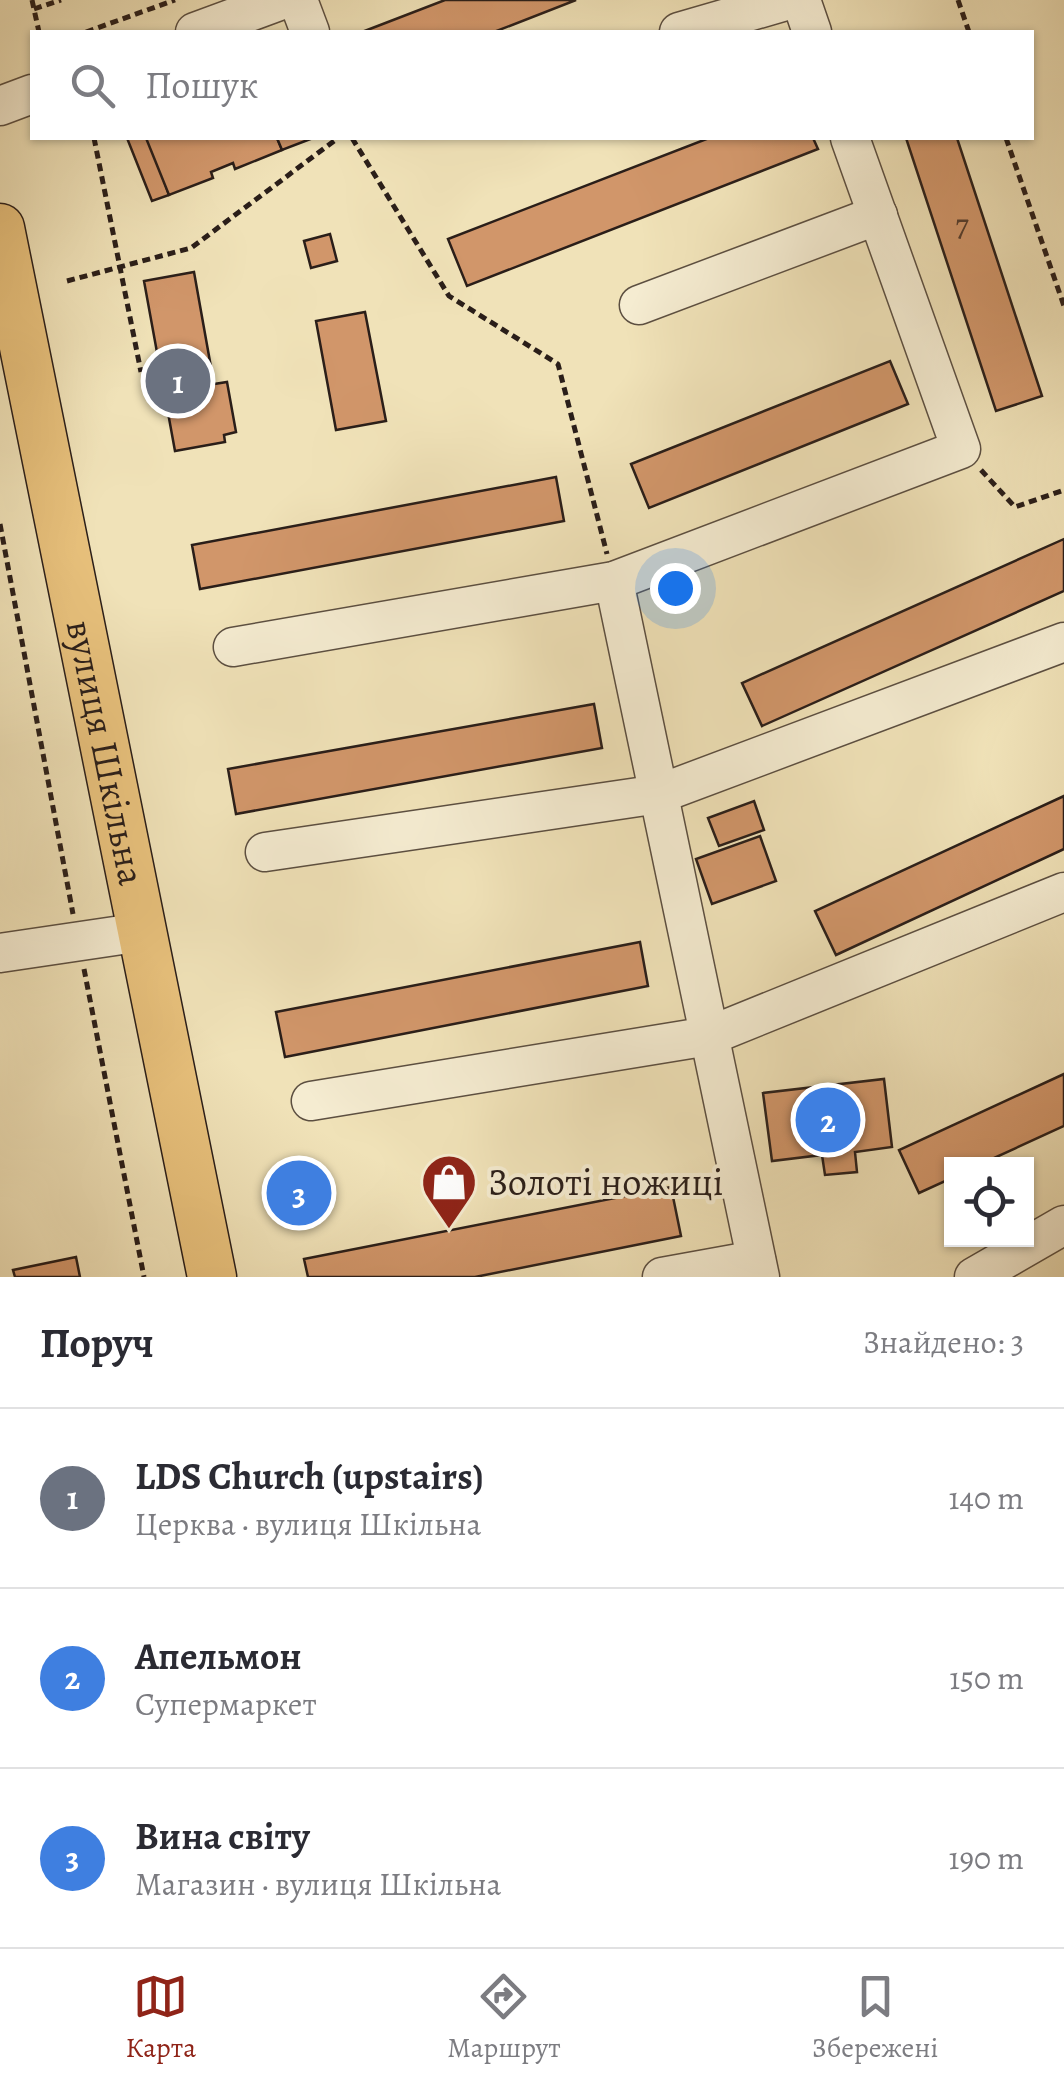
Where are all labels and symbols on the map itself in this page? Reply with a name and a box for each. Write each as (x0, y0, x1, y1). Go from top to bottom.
house number: 7 (955, 203, 969, 247)
pin: 1 (146, 344, 210, 418)
your location (650, 563, 701, 614)
street label: вулиця Шкільна (54, 615, 158, 890)
pin: 2 (796, 1082, 860, 1158)
shop icon: Золоті ножиці (419, 1152, 479, 1231)
pin: 3 (266, 1156, 332, 1230)
place label: Золоті ножиці (488, 1156, 723, 1208)

